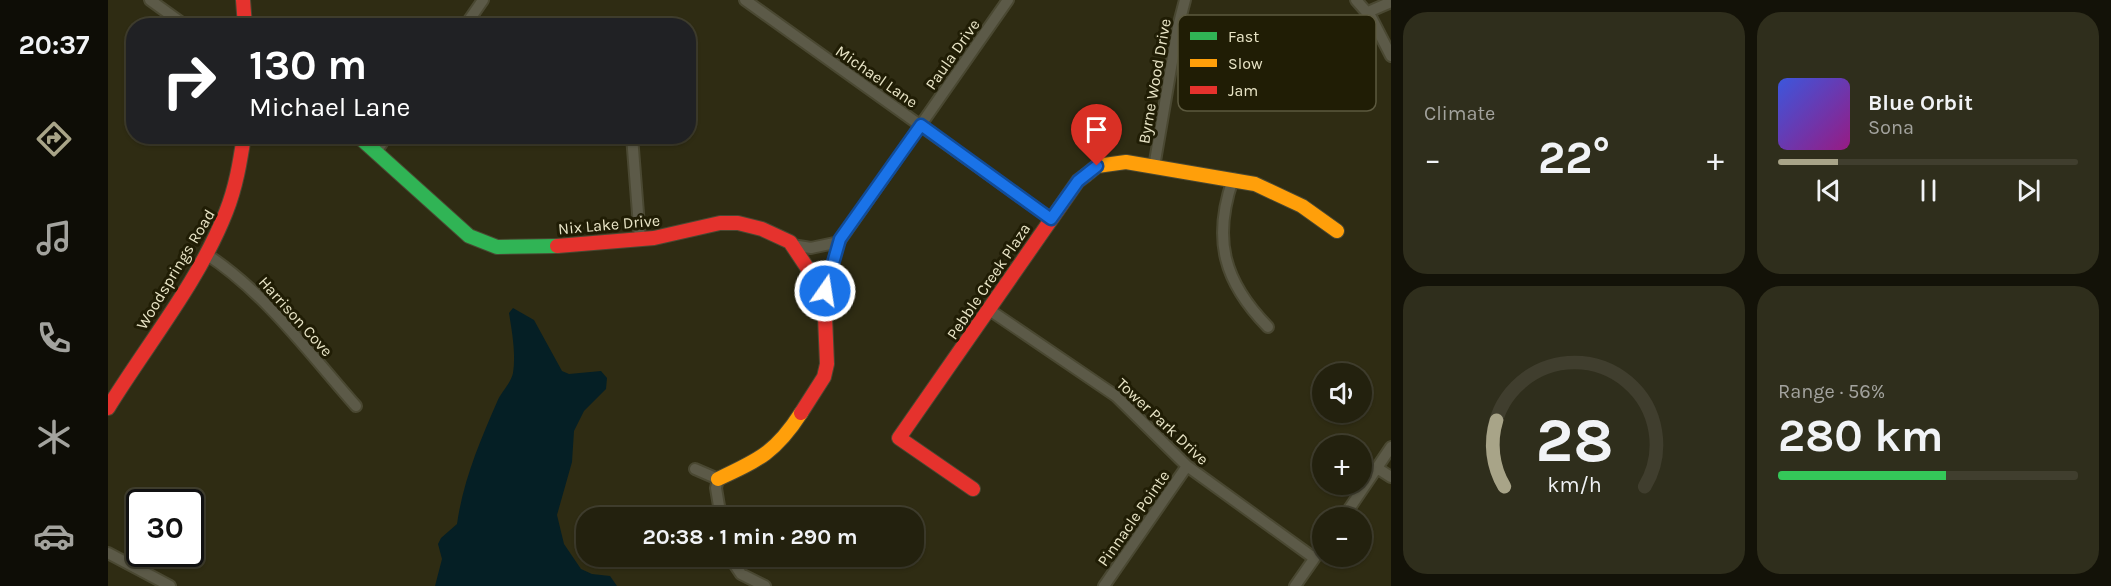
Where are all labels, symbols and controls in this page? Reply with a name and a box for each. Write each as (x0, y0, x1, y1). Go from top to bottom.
street label: Paula Drive (921, 15, 984, 93)
legend (1178, 15, 1376, 111)
street label: Byrne Wood Drive (1134, 17, 1175, 145)
text: Fast (1228, 27, 1259, 46)
text: 20:37 (19, 29, 89, 61)
text: 130 m (249, 40, 367, 90)
street label: Michael Lane (832, 41, 921, 112)
icon: right (150, 42, 228, 120)
text: Slow (1228, 54, 1263, 73)
text: Jam (1228, 81, 1258, 100)
text: Blue Orbit (1868, 90, 1973, 116)
text: Michael Lane (249, 91, 411, 123)
text: Climate (1424, 102, 1495, 125)
pin (1071, 104, 1122, 166)
icon: arrive (1080, 113, 1113, 146)
text: Sona (1868, 116, 1914, 139)
icon: directions (33, 118, 75, 160)
text: 22° (1538, 132, 1610, 184)
text: − (1424, 140, 1441, 178)
text: + (1707, 140, 1724, 178)
icon: previous (1812, 174, 1845, 207)
icon: pause (1912, 174, 1945, 207)
icon: next (2012, 174, 2045, 207)
street label: Woodsprings Road (132, 206, 219, 333)
street label: Nix Lake Drive (557, 211, 661, 238)
icon: music (33, 217, 75, 259)
street label: Pebble Creek Plaza (943, 220, 1034, 343)
position arrow (793, 259, 857, 323)
street label: Harrison Cove (255, 272, 337, 360)
icon: phone (33, 317, 75, 359)
map controls (1312, 363, 1372, 567)
button: sound (1312, 363, 1372, 423)
street label: Tower Park Drive (1113, 374, 1212, 469)
text: Range · 56% (1778, 380, 1885, 403)
text: 28 (1535, 404, 1613, 477)
text: 280 km (1778, 410, 1944, 462)
icon: climate (33, 416, 75, 458)
button: + (1312, 435, 1372, 495)
street label: Pinnacle Pointe (1093, 467, 1174, 570)
text: km/h (1547, 472, 1601, 497)
speed limit sign: 30 (126, 489, 204, 567)
button: − (1312, 507, 1372, 567)
icon: car (33, 515, 75, 557)
text: 20:38 · 1 min · 290 m (642, 524, 858, 550)

